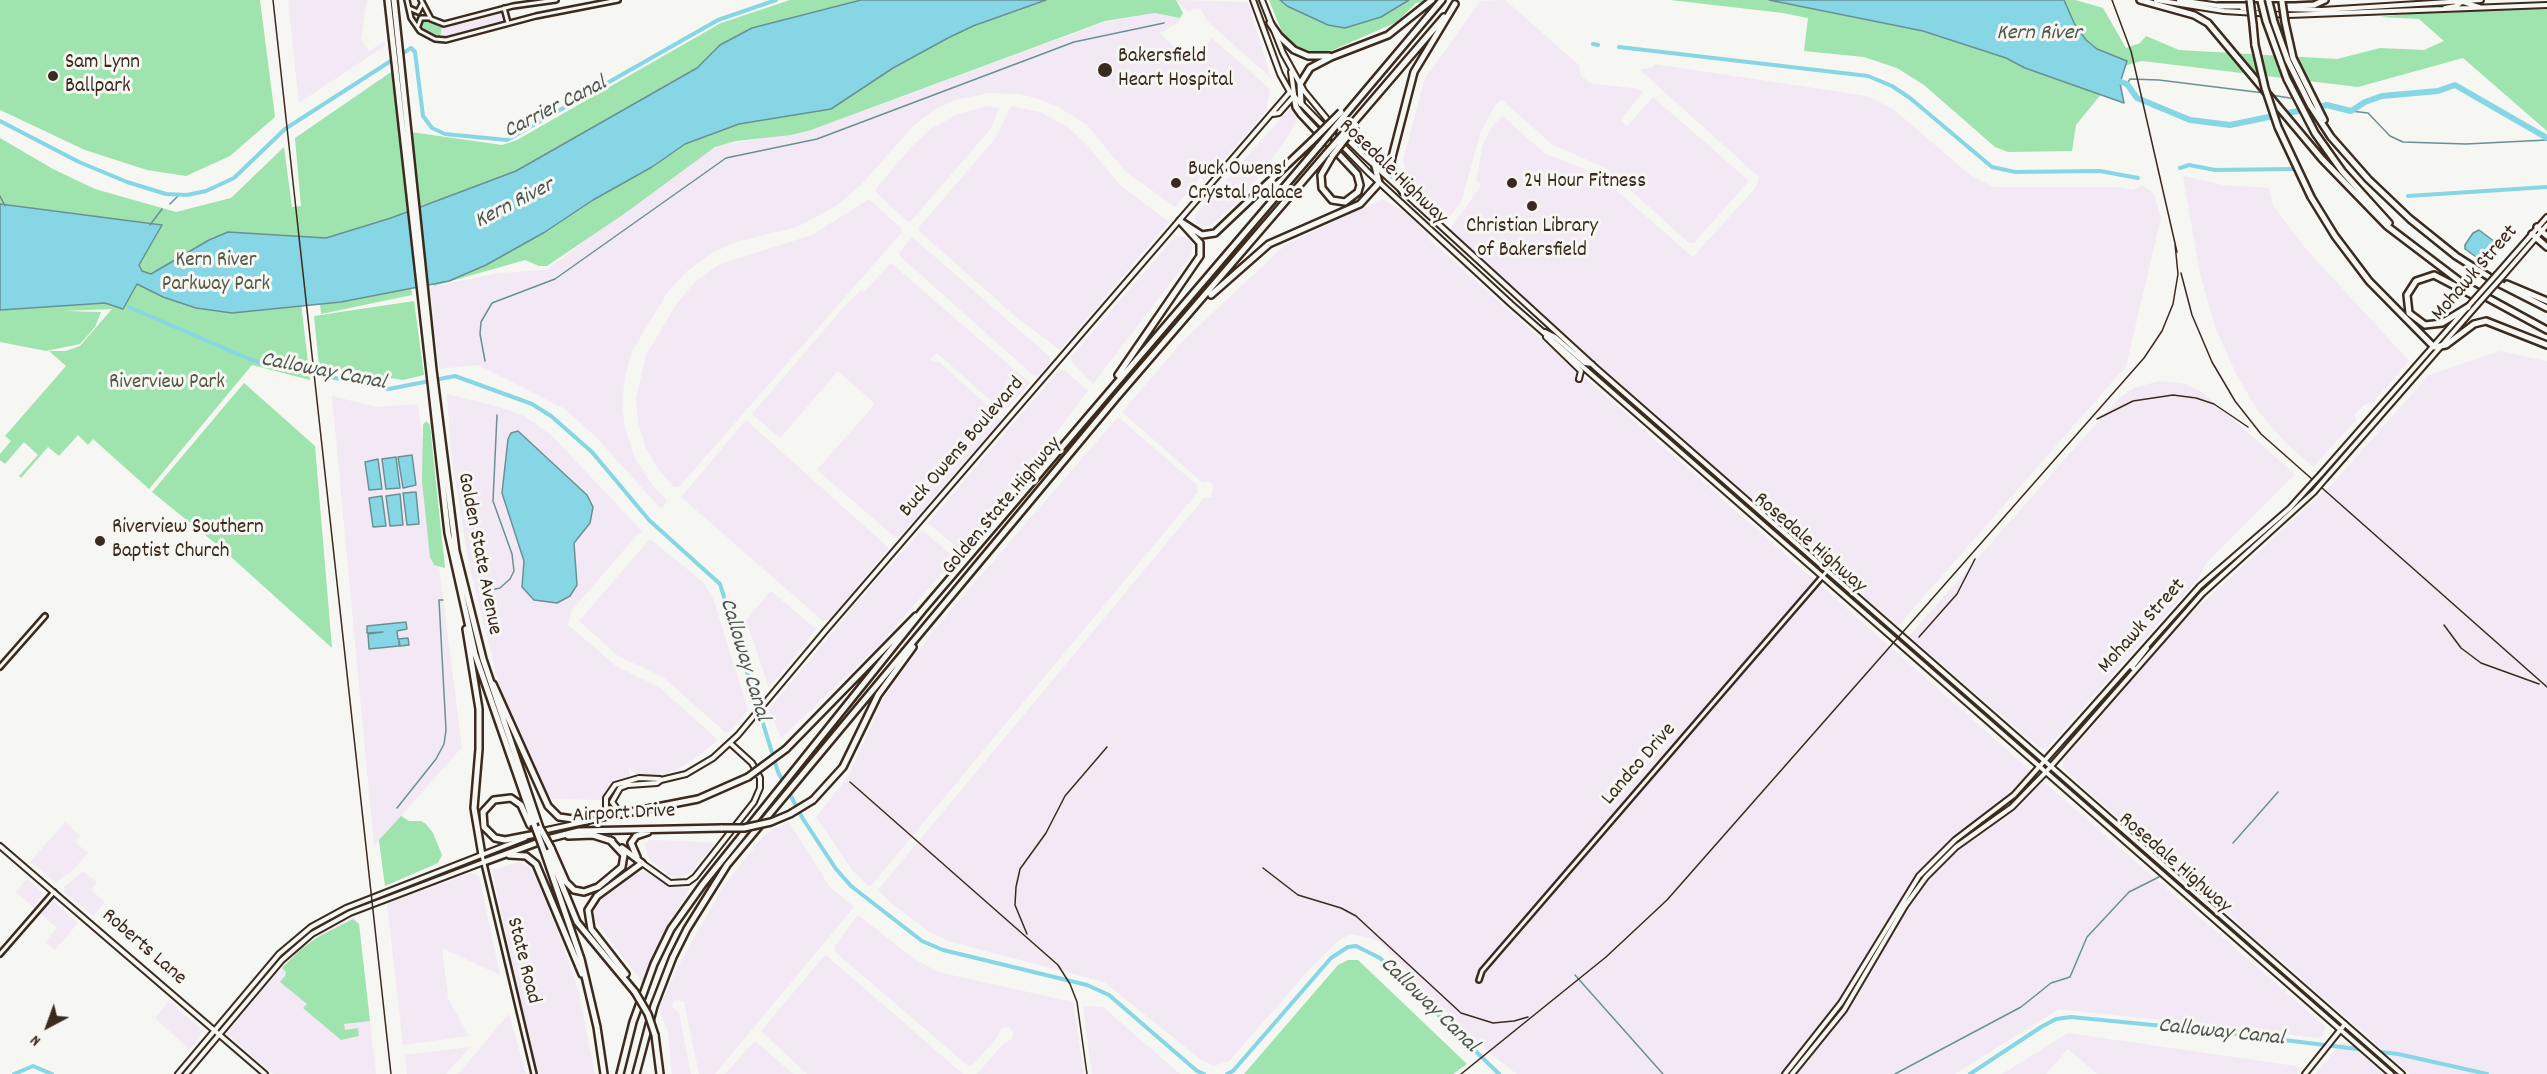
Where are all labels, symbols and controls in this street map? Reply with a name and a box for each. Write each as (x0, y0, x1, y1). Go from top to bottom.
water label: Kern River (1997, 22, 2081, 48)
place label: Bakersfield Heart Hospital (1118, 45, 1233, 95)
place label: Sam Lynn Ballpark (65, 51, 140, 101)
marker: Bakersfield Heart Hospital (1096, 61, 1114, 79)
marker: Sam Lynn Ballpark (46, 69, 60, 83)
water label: Carrier Canal (500, 72, 612, 146)
street label: Rosedale Highway (1332, 115, 1452, 231)
place label: Buck Owens' Crystal Palace (1188, 158, 1303, 208)
place label: 24 Hour Fitness (1524, 170, 1646, 196)
water label: Kern River (471, 174, 559, 236)
marker: Buck Owens' Crystal Palace (1169, 176, 1183, 190)
marker: 24 Hour Fitness (1505, 176, 1519, 190)
marker: Christian Library of Bakersfield (1525, 199, 1539, 213)
place label: Christian Library of Bakersfield (1466, 215, 1598, 265)
street label: Mohawk Street (2427, 221, 2525, 327)
park label: Kern River Parkway Park (162, 249, 270, 299)
water label: Calloway Canal (258, 348, 388, 398)
park label: Riverview Park (109, 371, 225, 397)
street label: Buck Owens Boulevard (895, 373, 1031, 523)
street label: Golden State Highway (938, 433, 1068, 581)
street label: Golden State Avenue (450, 471, 506, 637)
street label: Rosedale Highway (1747, 488, 1871, 600)
place label: Riverview Southern Baptist Church (112, 516, 264, 566)
marker: Riverview Southern Baptist Church (93, 534, 107, 548)
street label: Mohawk Street (2094, 574, 2192, 680)
water label: Calloway Canal (712, 596, 774, 724)
street label: Landco Drive (1597, 719, 1683, 811)
street label: Airport Drive (572, 800, 676, 830)
street label: Rosedale Highway (2112, 808, 2236, 920)
street label: Roberts Lane (95, 904, 191, 992)
street label: State Road (499, 915, 545, 1007)
water label: Calloway Canal (1373, 952, 1483, 1060)
north arrow (18, 996, 78, 1056)
water label: Calloway Canal (2157, 1014, 2285, 1054)
text: N (25, 1029, 46, 1051)

